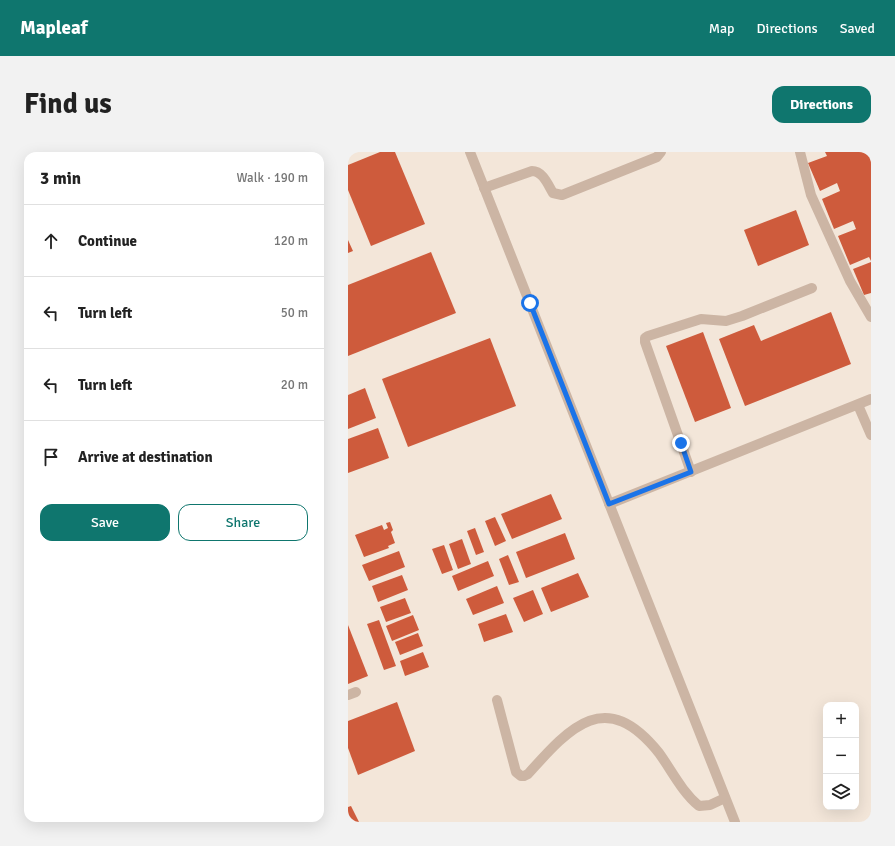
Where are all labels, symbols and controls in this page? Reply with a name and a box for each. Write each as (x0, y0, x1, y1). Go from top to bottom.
text: Mapleaf (20, 16, 88, 40)
text: Map (709, 20, 735, 37)
text: Directions (757, 20, 818, 37)
text: Saved (840, 20, 875, 37)
button: Directions (772, 86, 871, 123)
text: Find us (24, 87, 112, 121)
text: 3 min (40, 168, 81, 189)
text: Walk · 190 m (237, 170, 308, 186)
icon: ahead (40, 230, 62, 252)
text: Continue (78, 232, 137, 250)
text: 120 m (274, 233, 308, 249)
route start (521, 294, 539, 312)
icon: left (40, 302, 62, 324)
text: Turn left (78, 304, 132, 322)
text: 50 m (281, 305, 308, 321)
icon: left (40, 374, 62, 396)
text: Turn left (78, 376, 132, 394)
text: 20 m (281, 377, 308, 393)
route end (672, 434, 690, 452)
icon: arrive (40, 446, 62, 468)
text: Arrive at destination (78, 448, 213, 466)
button: Save (40, 504, 170, 541)
button: Share (178, 504, 308, 541)
map controls (823, 702, 859, 810)
button: + (823, 702, 859, 738)
button: − (823, 738, 859, 774)
button: layers (823, 774, 859, 810)

